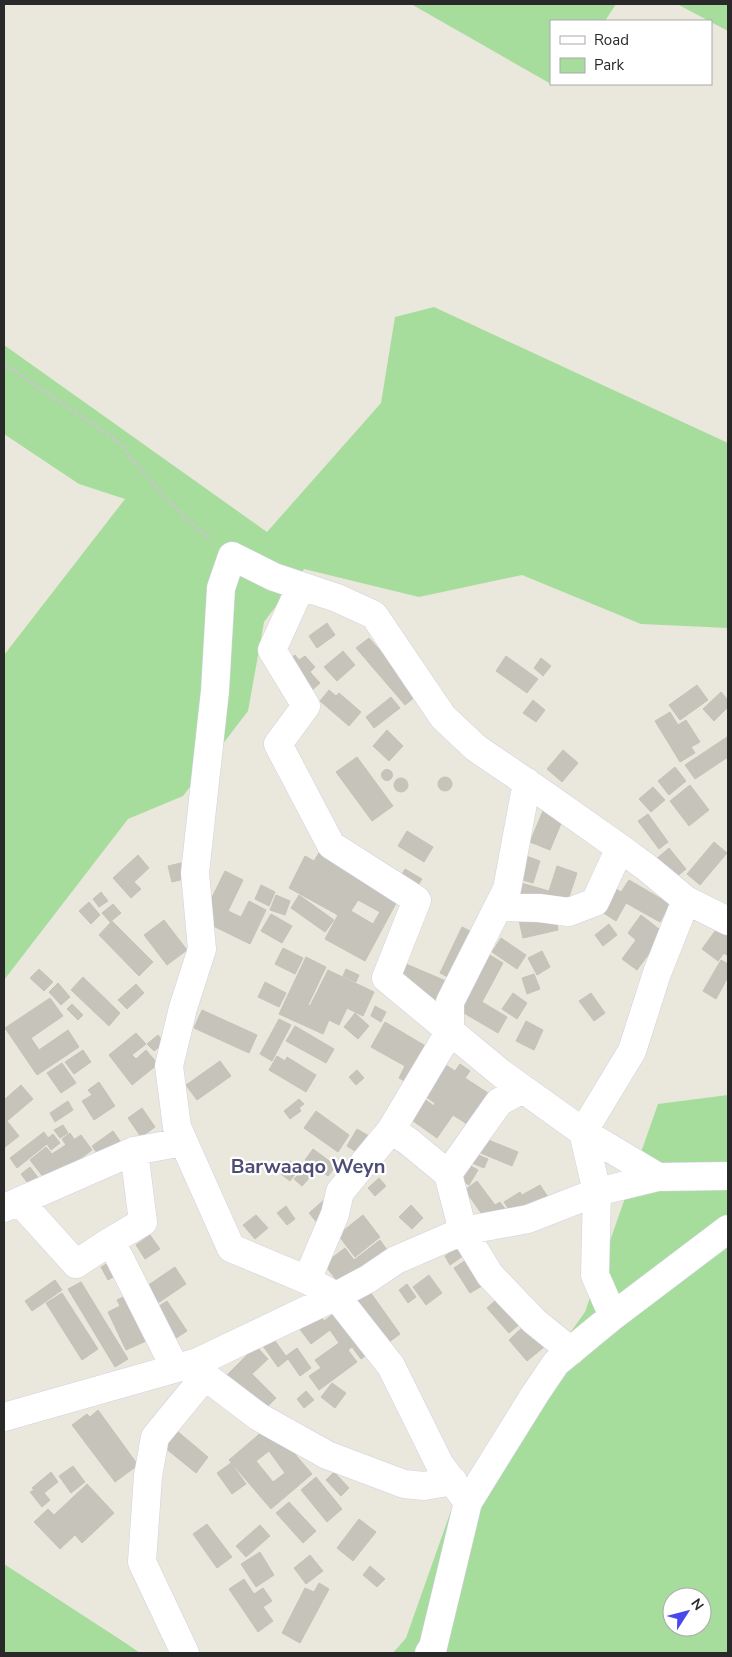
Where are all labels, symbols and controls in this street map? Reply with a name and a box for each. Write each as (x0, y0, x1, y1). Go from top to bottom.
legend (550, 20, 712, 85)
text: Road (594, 30, 629, 50)
text: Park (594, 55, 624, 75)
district label: Barwaaqo Weyn (231, 1153, 385, 1180)
north arrow (662, 1587, 712, 1637)
text: N (686, 1595, 708, 1614)

